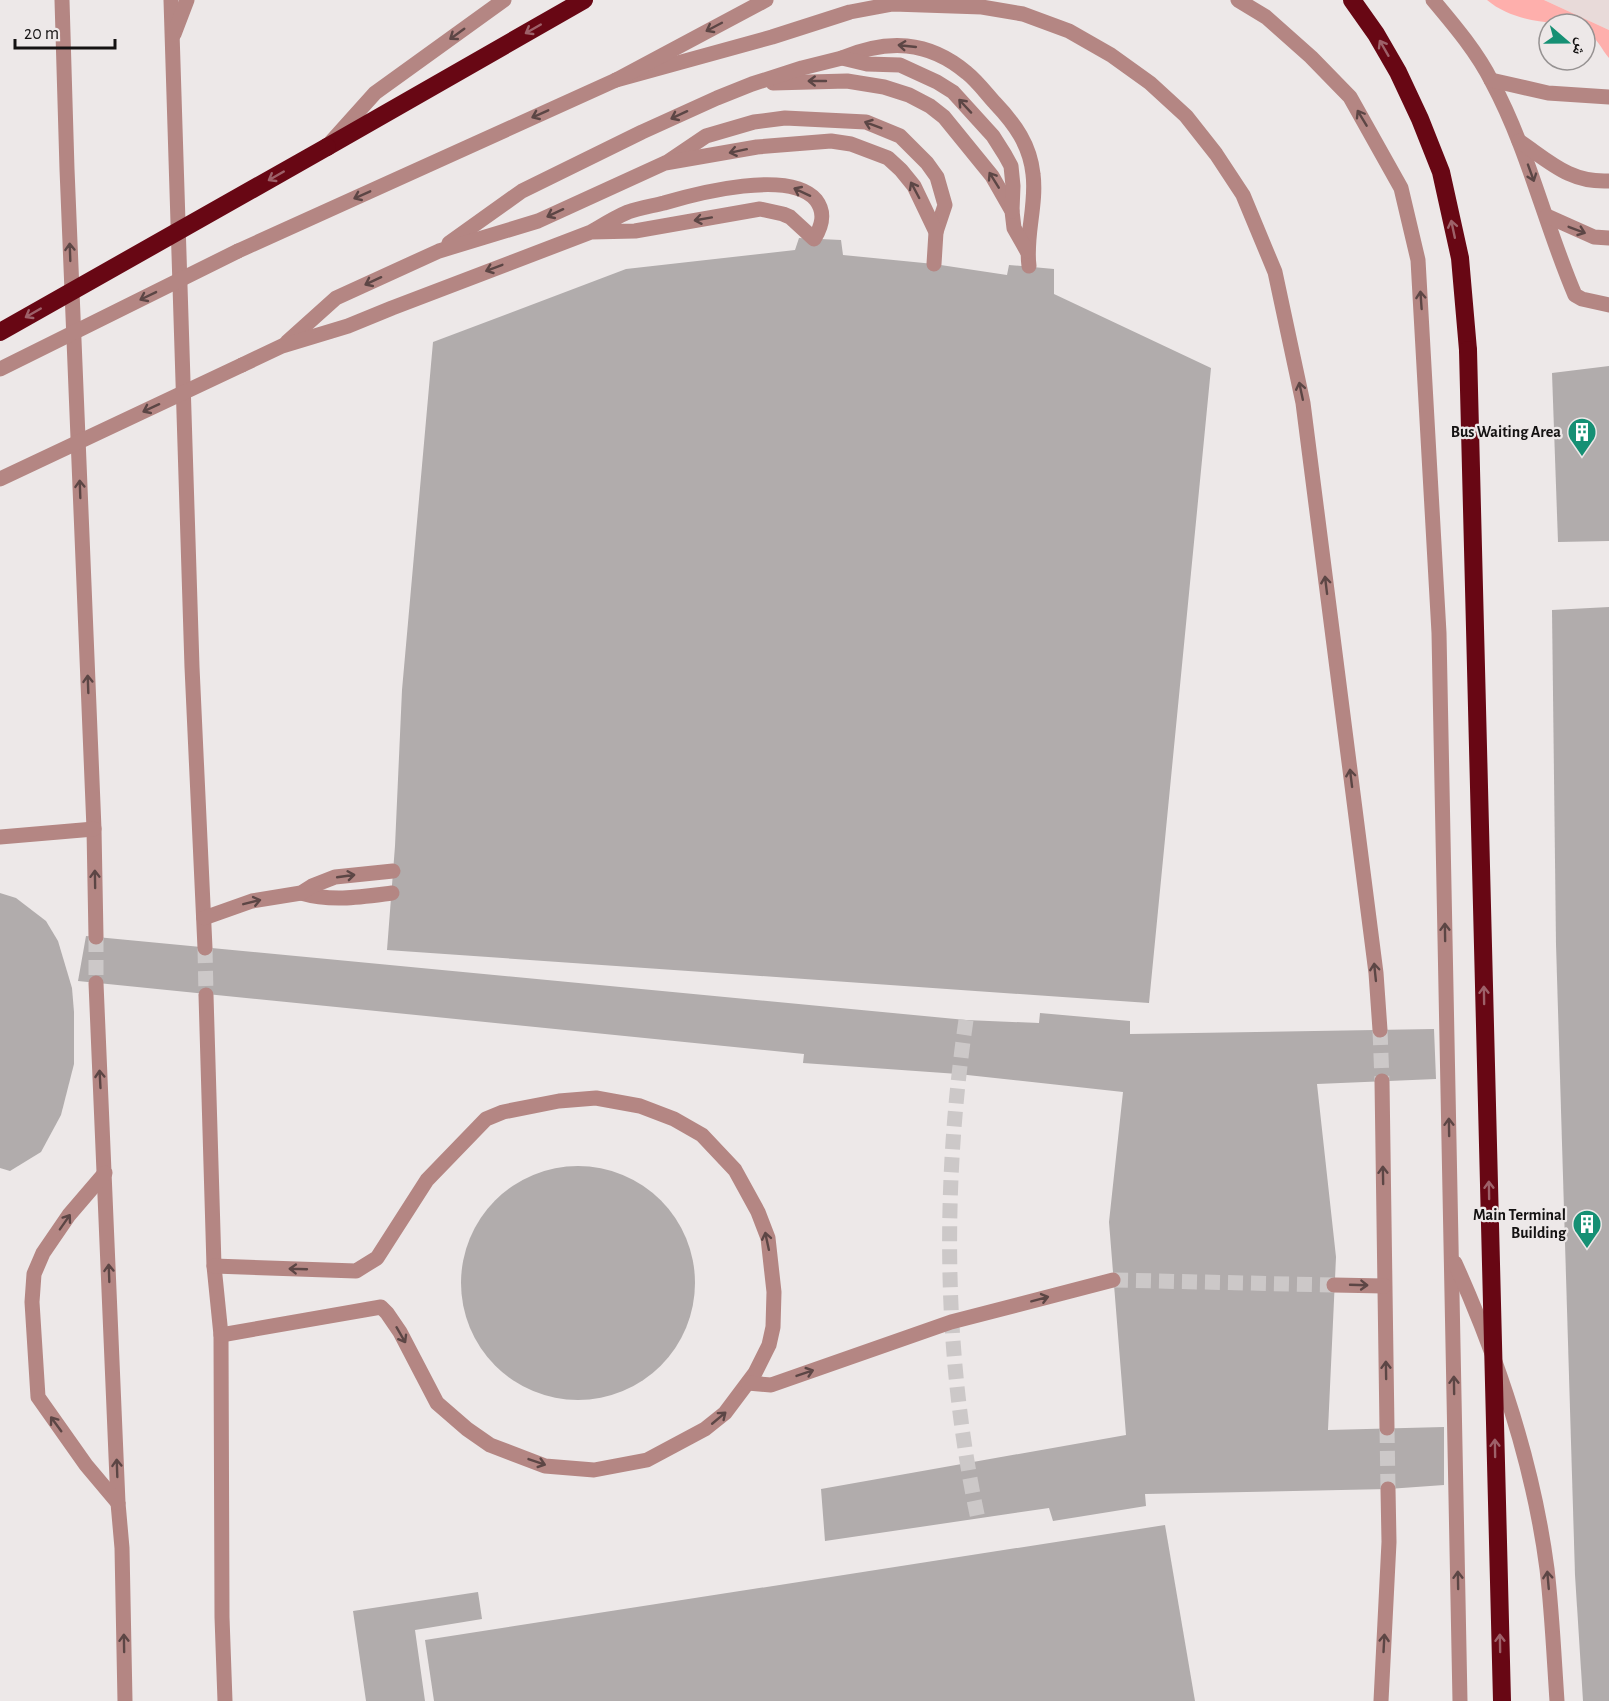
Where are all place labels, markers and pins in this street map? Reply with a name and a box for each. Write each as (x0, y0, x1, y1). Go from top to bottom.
building icon: Bus Waiting Area (1566, 416, 1598, 458)
place label: Bus Waiting Area (1451, 424, 1561, 440)
place label: Main Terminal Building (1473, 1207, 1567, 1241)
building icon: Main Terminal Building (1571, 1208, 1603, 1250)

